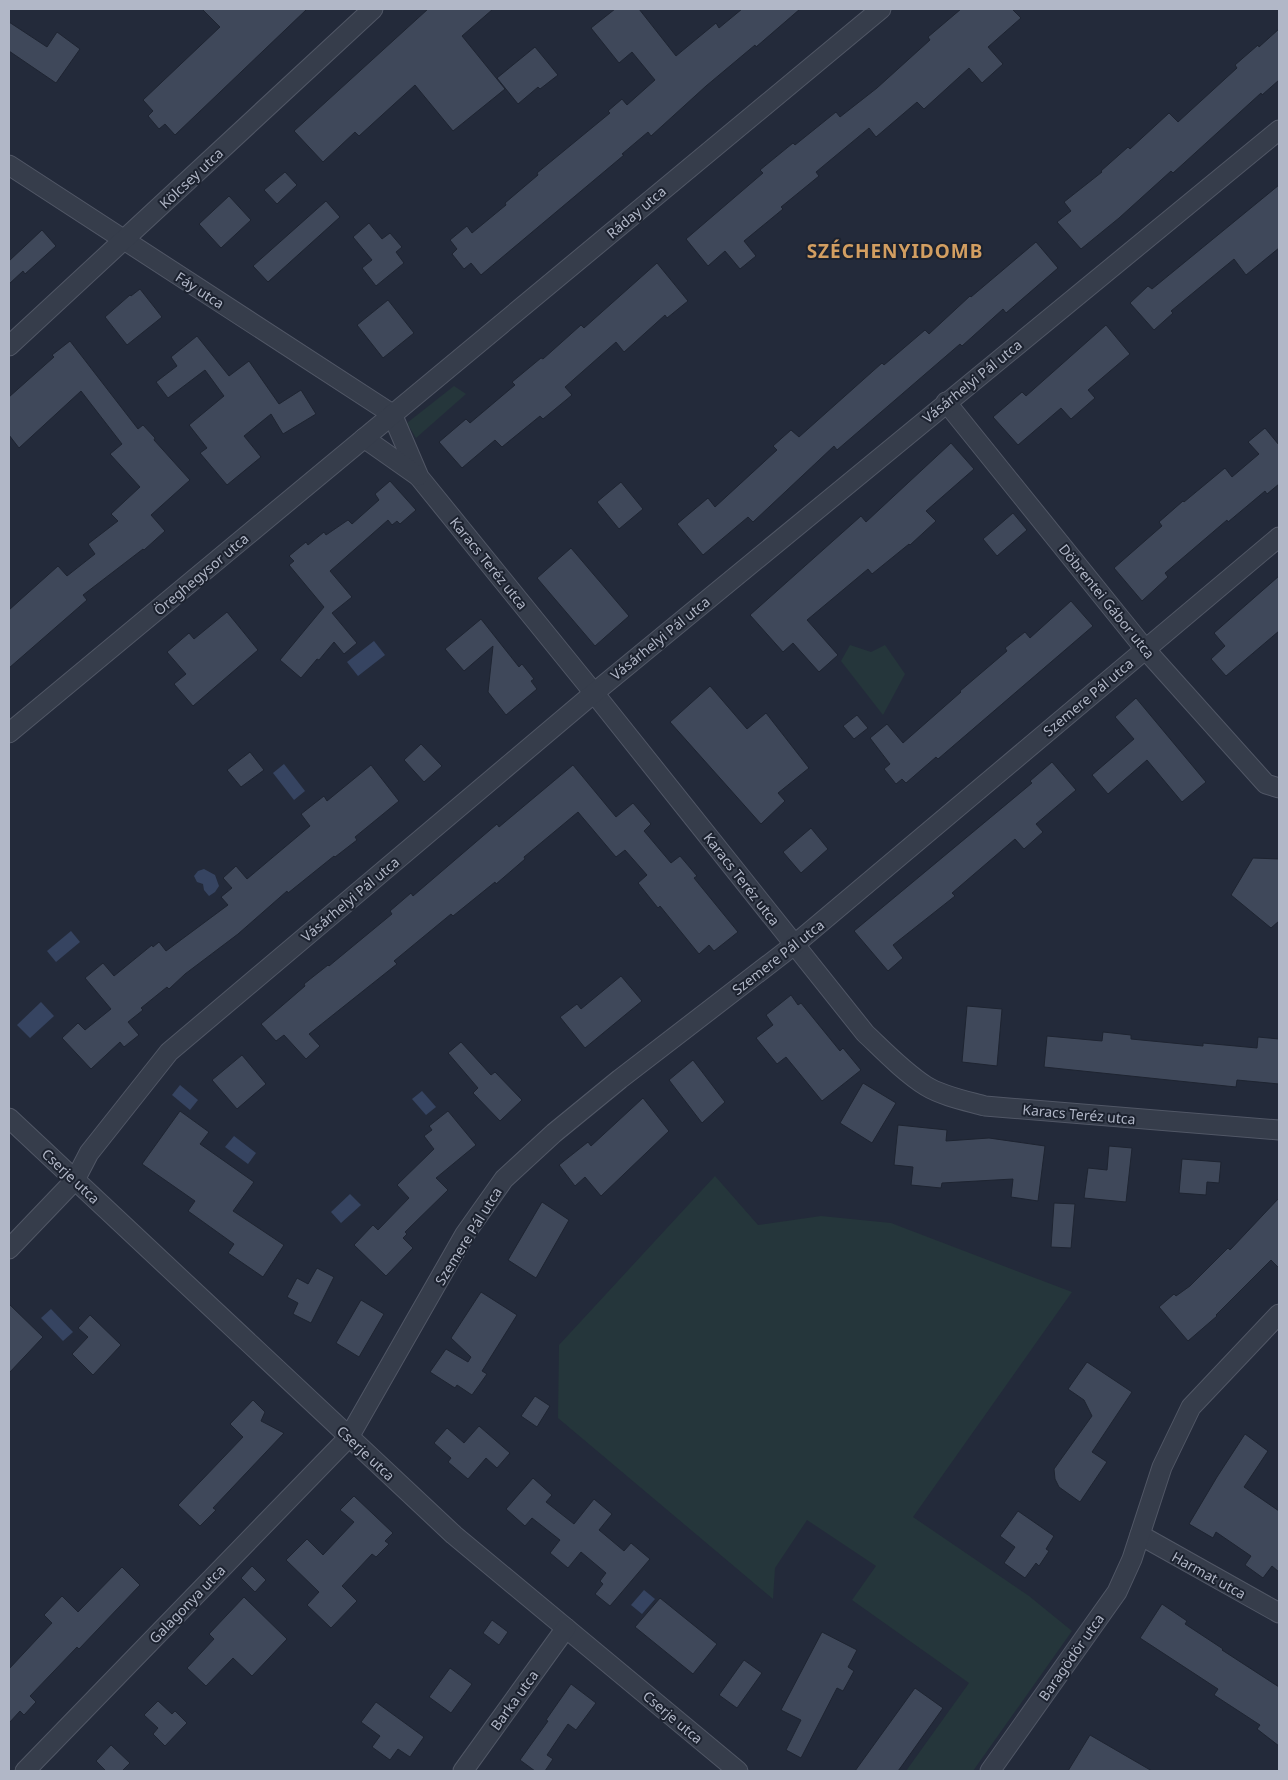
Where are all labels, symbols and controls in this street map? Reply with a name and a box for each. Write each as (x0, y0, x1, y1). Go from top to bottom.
street label: Kölcsey utca (155, 143, 227, 213)
street label: Ráday utca (602, 182, 670, 242)
district label: SZÉCHENYIDOMB (807, 238, 983, 264)
street label: Fáy utca (172, 267, 228, 313)
street label: Vásárhelyi Pál utca (918, 335, 1026, 427)
street label: Karacs Teréz utca (446, 513, 532, 613)
street label: Öreghegysor utca (150, 529, 252, 619)
street label: Döbrentei Gábor utca (1055, 540, 1159, 662)
street label: Vásárhelyi Pál utca (606, 592, 714, 684)
street label: Szemere Pál utca (1039, 654, 1137, 740)
street label: Karacs Teréz utca (700, 828, 784, 930)
street label: Vásárhelyi Pál utca (297, 852, 403, 946)
street label: Szemere Pál utca (728, 915, 828, 999)
street label: Karacs Teréz utca (1022, 1100, 1136, 1128)
street label: Cserje utca (38, 1144, 104, 1208)
street label: Szemere Pál utca (430, 1183, 506, 1289)
street label: Cserje utca (333, 1421, 399, 1485)
street label: Harmat utca (1169, 1547, 1249, 1603)
street label: Galagonya utca (145, 1561, 229, 1647)
street label: Baragödör utca (1034, 1610, 1108, 1704)
street label: Barka utca (486, 1666, 542, 1734)
street label: Cserje utca (639, 1686, 707, 1748)

